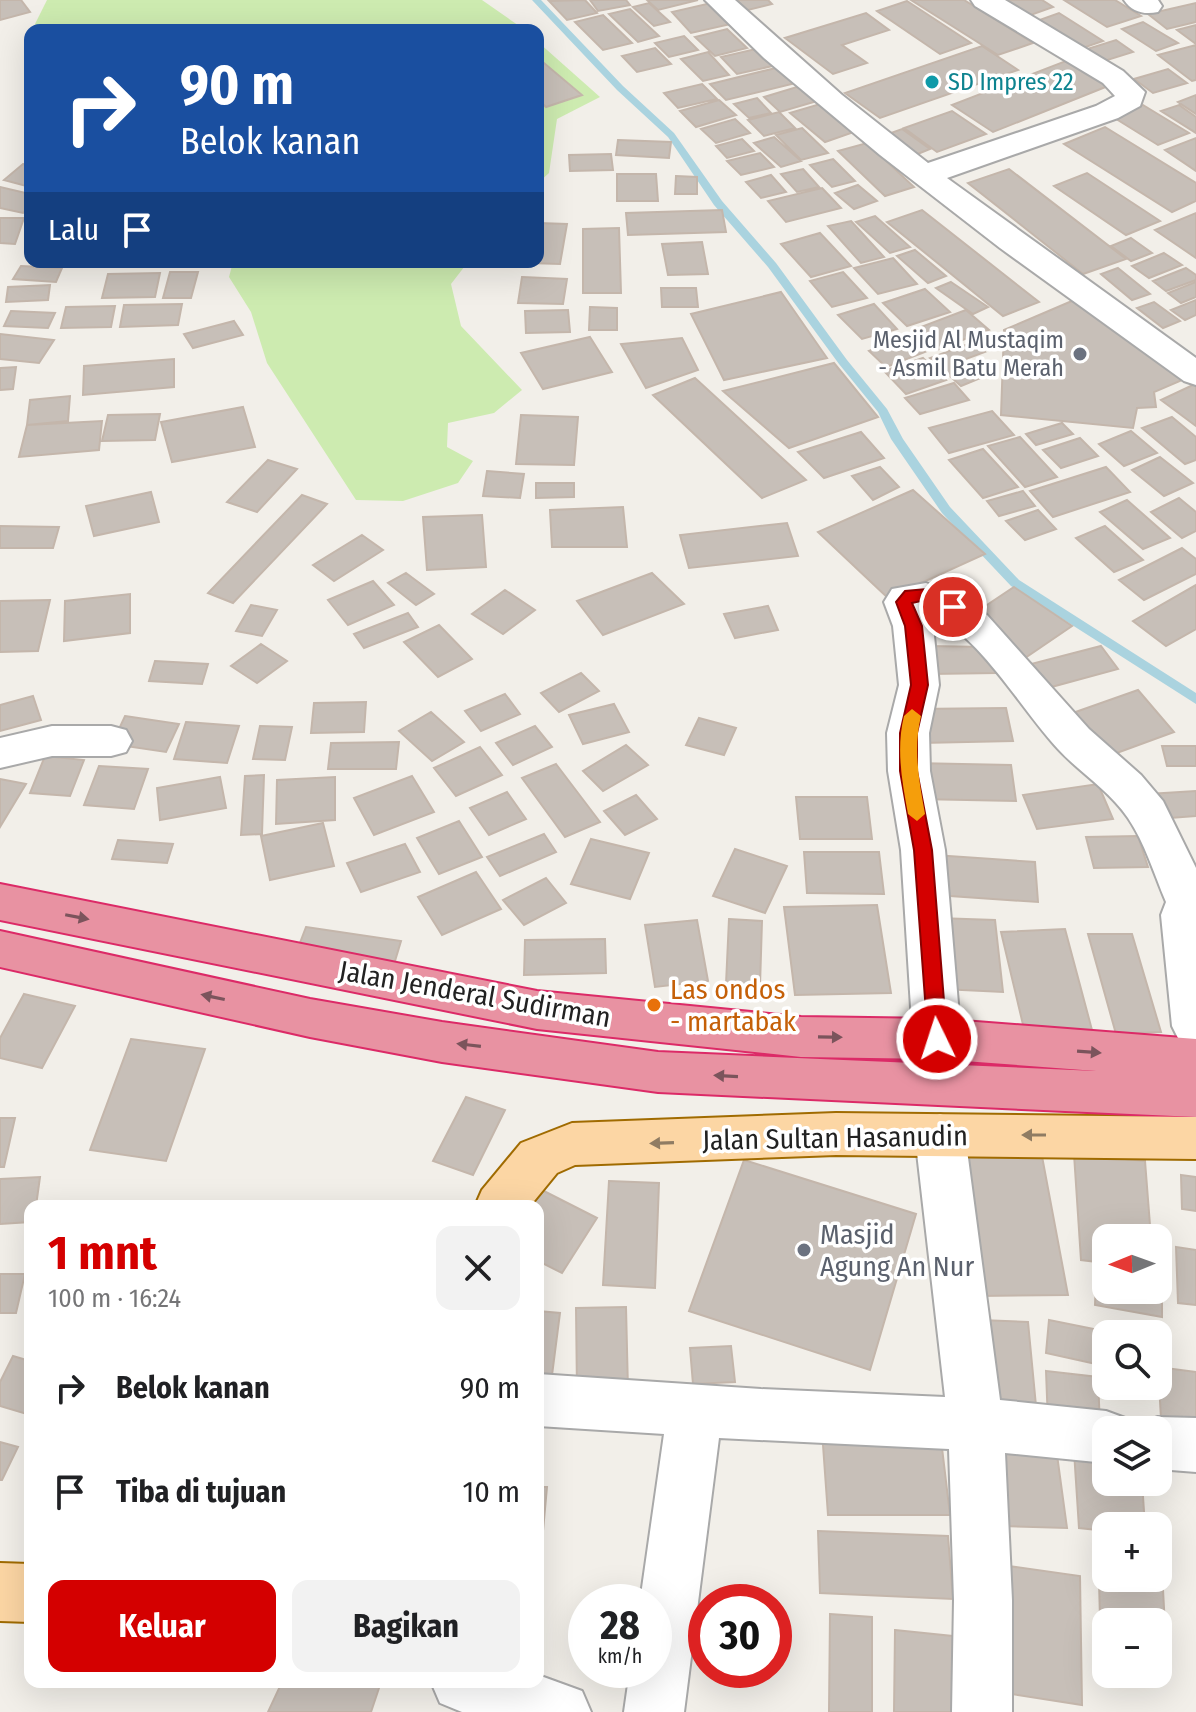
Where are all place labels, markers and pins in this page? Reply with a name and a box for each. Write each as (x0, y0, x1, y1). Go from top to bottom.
place label: SD Impres 22 (948, 68, 1074, 96)
marker: SD Impres 22 (923, 73, 941, 91)
place label: Mesjid Al Mustaqim - Asmil Batu Merah (873, 326, 1064, 382)
marker: Mesjid Al Mustaqim - Asmil Batu Merah (1071, 345, 1089, 363)
pin (919, 573, 987, 641)
place label: Las ondos - martabak (670, 973, 797, 1038)
marker: Las ondos - martabak (645, 996, 663, 1014)
place label: Masjid Agung An Nur (820, 1218, 974, 1283)
marker: Masjid Agung An Nur (795, 1241, 813, 1259)

